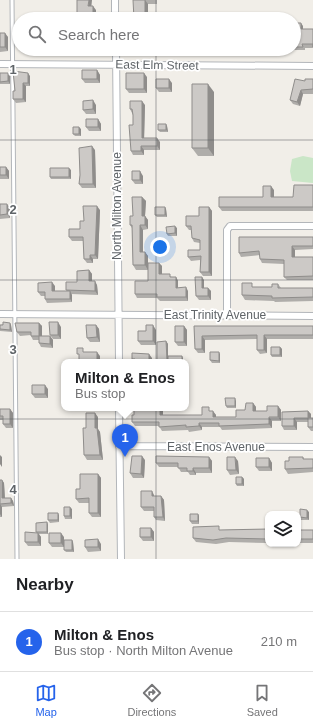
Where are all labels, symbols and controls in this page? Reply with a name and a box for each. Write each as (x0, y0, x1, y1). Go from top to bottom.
search box (12, 12, 301, 56)
icon: search (26, 23, 48, 45)
text: Search here (58, 26, 140, 43)
street label: East Elm Street (115, 57, 199, 73)
text: 1 (9, 62, 17, 77)
street label: North Milton Avenue (110, 152, 124, 260)
text: 2 (9, 202, 17, 217)
your location (150, 237, 170, 257)
street label: East Trinity Avenue (164, 308, 267, 322)
text: 3 (9, 342, 17, 357)
popup (61, 359, 189, 411)
text: Milton & Enos (75, 369, 175, 386)
text: Bus stop (75, 386, 126, 401)
pin: 1 (112, 424, 138, 457)
street label: East Enos Avenue (167, 440, 265, 454)
text: 4 (9, 482, 17, 497)
map controls (265, 511, 301, 547)
button: layers (265, 511, 301, 547)
text: Nearby (16, 575, 74, 594)
text: Milton & Enos (54, 626, 154, 643)
text: 1 (25, 634, 33, 649)
text: 210 m (261, 634, 297, 649)
text: Bus stop · North Milton Avenue (54, 643, 233, 658)
tab: Map (35, 682, 57, 718)
tab: Directions (127, 682, 176, 718)
tab: Saved (247, 682, 278, 718)

